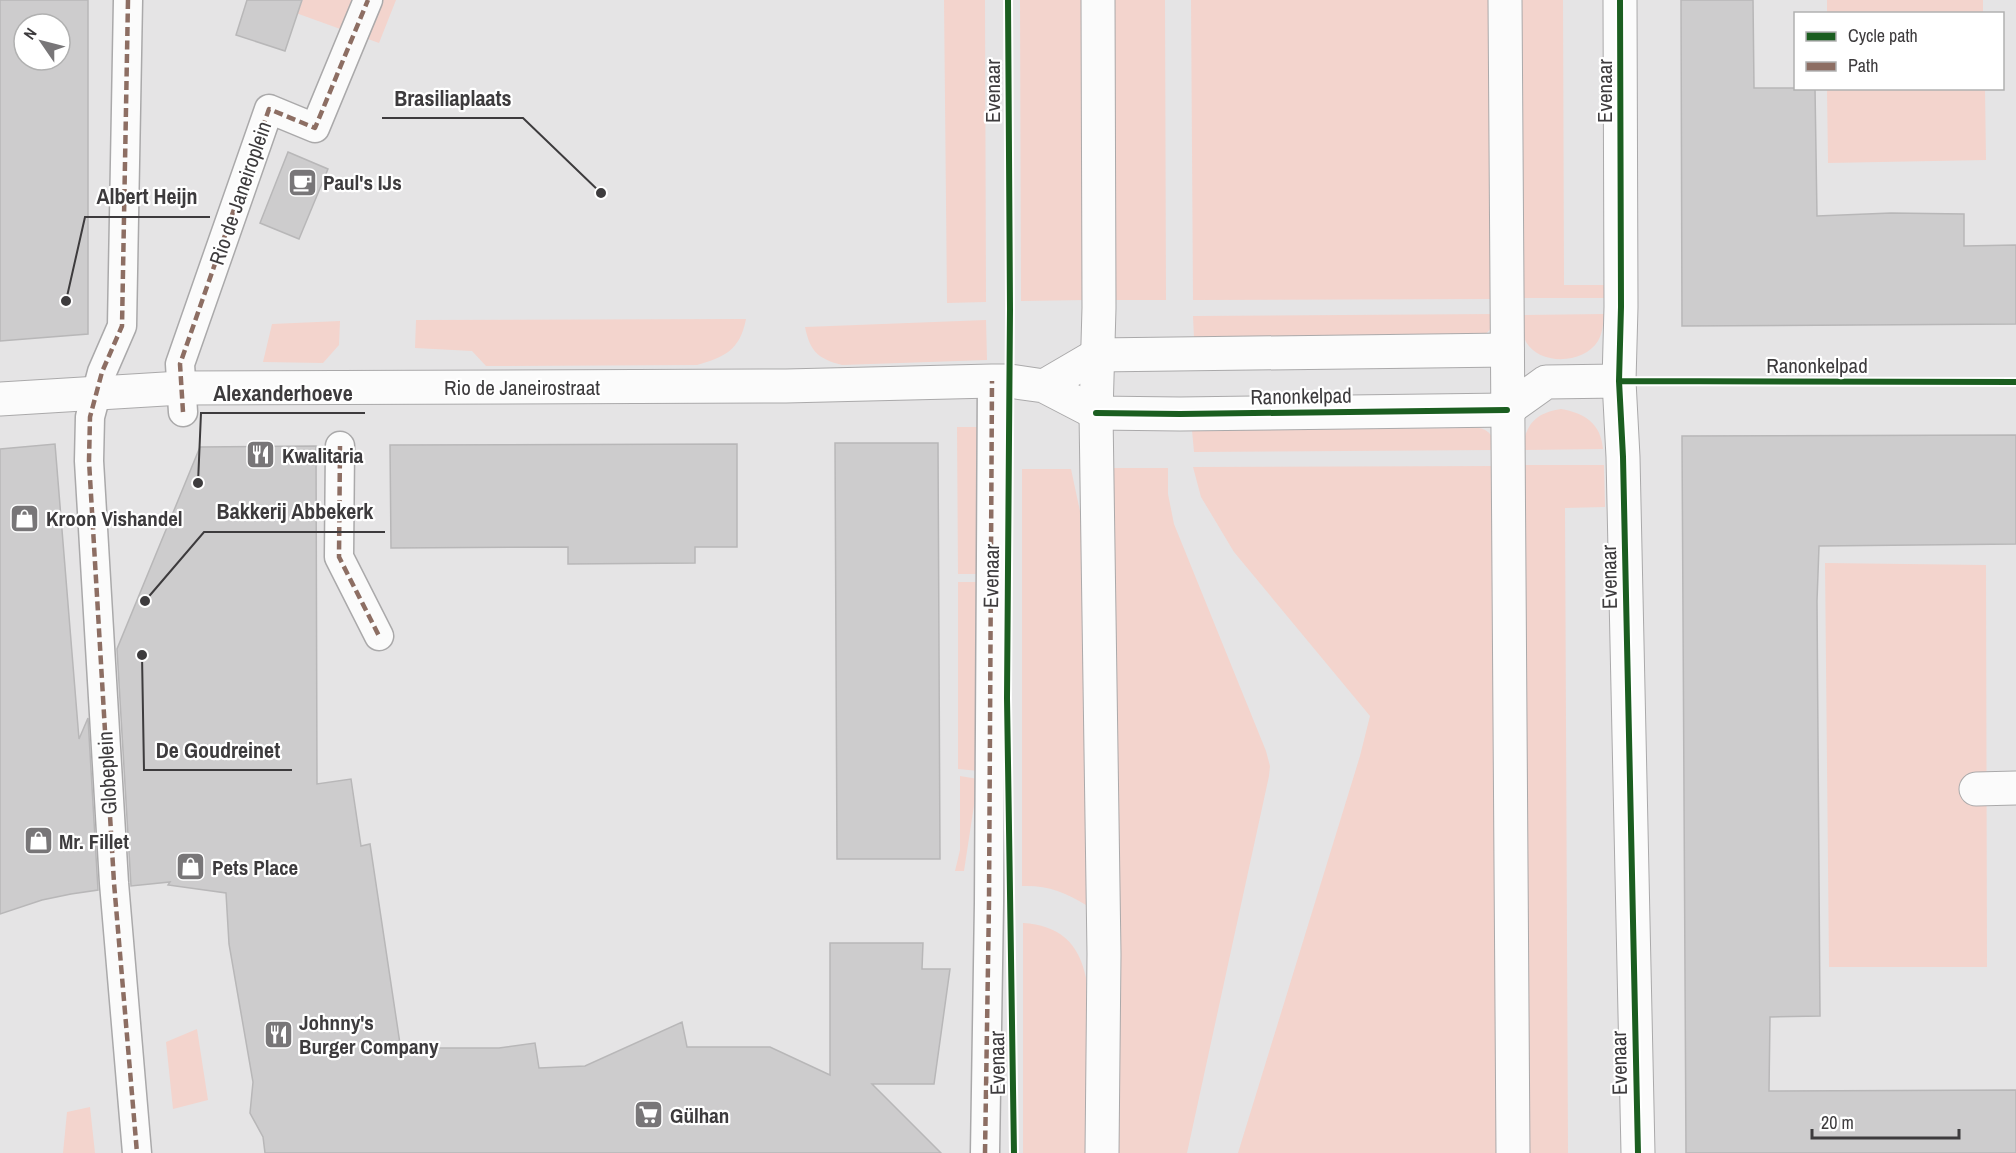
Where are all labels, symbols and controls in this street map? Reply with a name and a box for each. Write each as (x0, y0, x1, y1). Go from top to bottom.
north arrow (12, 12, 72, 72)
legend (1794, 12, 2004, 90)
text: N (18, 23, 41, 44)
text: Cycle path (1848, 23, 1918, 48)
text: Path (1848, 53, 1878, 78)
street label: Evenaar (978, 59, 1007, 123)
street label: Evenaar (1590, 59, 1619, 123)
callout: Brasiliaplaats (382, 78, 523, 118)
text: Brasiliaplaats (394, 83, 512, 113)
street label: Rio de Janeiroplein (202, 117, 278, 269)
cafe icon: Paul's IJs (286, 166, 318, 198)
place label: Paul's IJs (323, 168, 402, 197)
callout: Albert Heijn (85, 177, 210, 217)
text: Albert Heijn (96, 181, 198, 211)
street label: Ranonkelpad (1766, 351, 1868, 380)
callout: Alexanderhoeve (201, 373, 365, 413)
street label: Rio de Janeirostraat (444, 373, 600, 402)
text: Alexanderhoeve (213, 378, 353, 408)
street label: Ranonkelpad (1250, 381, 1352, 411)
restaurant icon: Kwalitaria (245, 439, 277, 471)
place label: Kwalitaria (282, 441, 364, 470)
callout: Bakkerij Abbekerk (204, 492, 385, 532)
text: Bakkerij Abbekerk (217, 496, 374, 526)
shop icon: Kroon Vishandel (9, 502, 41, 534)
place label: Kroon Vishandel (46, 504, 183, 533)
street label: Evenaar (976, 543, 1006, 608)
street label: Evenaar (1594, 544, 1624, 609)
callout: De Goudreinet (144, 730, 292, 770)
street label: Globeplein (90, 731, 124, 815)
text: De Goudreinet (156, 735, 280, 765)
shop icon: Mr. Fillet (22, 825, 54, 857)
place label: Mr. Fillet (59, 827, 129, 856)
shop icon: Pets Place (175, 851, 207, 883)
place label: Pets Place (212, 853, 298, 882)
place label: Johnny's Burger Company (299, 1008, 439, 1061)
restaurant icon: Johnny's Burger Company (262, 1018, 294, 1050)
street label: Evenaar (982, 1030, 1012, 1095)
street label: Evenaar (1604, 1030, 1634, 1095)
supermarket icon: Gülhan (633, 1099, 665, 1131)
place label: Gülhan (670, 1101, 729, 1130)
scale bar (1812, 1102, 1959, 1140)
text: 20 m (1821, 1110, 1854, 1135)

